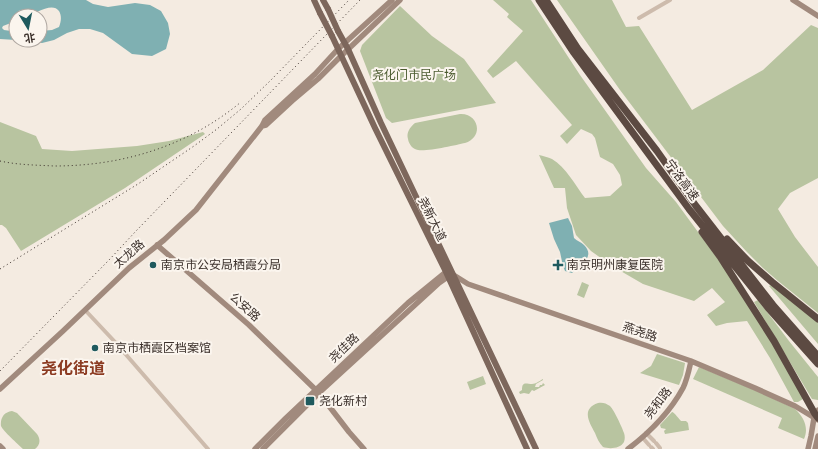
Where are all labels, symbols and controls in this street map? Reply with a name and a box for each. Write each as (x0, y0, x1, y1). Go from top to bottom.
north arrow (8, 8, 48, 48)
text: 北 (23, 30, 36, 46)
park label: 尧化门市民广场 (372, 67, 456, 82)
street label: 宁洛高速 (662, 156, 703, 204)
street label: 尧新大道 (415, 194, 450, 244)
street label: 太龙路 (110, 236, 147, 271)
place label: 南京市公安局栖霞分局 (161, 257, 281, 272)
place label: 南京明州康复医院 (567, 257, 663, 272)
marker: 南京明州康复医院 (552, 259, 564, 271)
marker: 南京市公安局栖霞分局 (148, 260, 158, 270)
street label: 公安路 (227, 289, 264, 324)
street label: 燕尧路 (621, 319, 660, 344)
street label: 尧佳路 (325, 330, 362, 365)
place label: 南京市栖霞区档案馆 (103, 340, 211, 355)
marker: 南京市栖霞区档案馆 (90, 343, 100, 353)
district label: 尧化街道 (41, 358, 105, 378)
street label: 尧和路 (641, 384, 675, 421)
place label: 尧化新村 (319, 393, 368, 408)
marker: 尧化新村 (304, 395, 316, 407)

